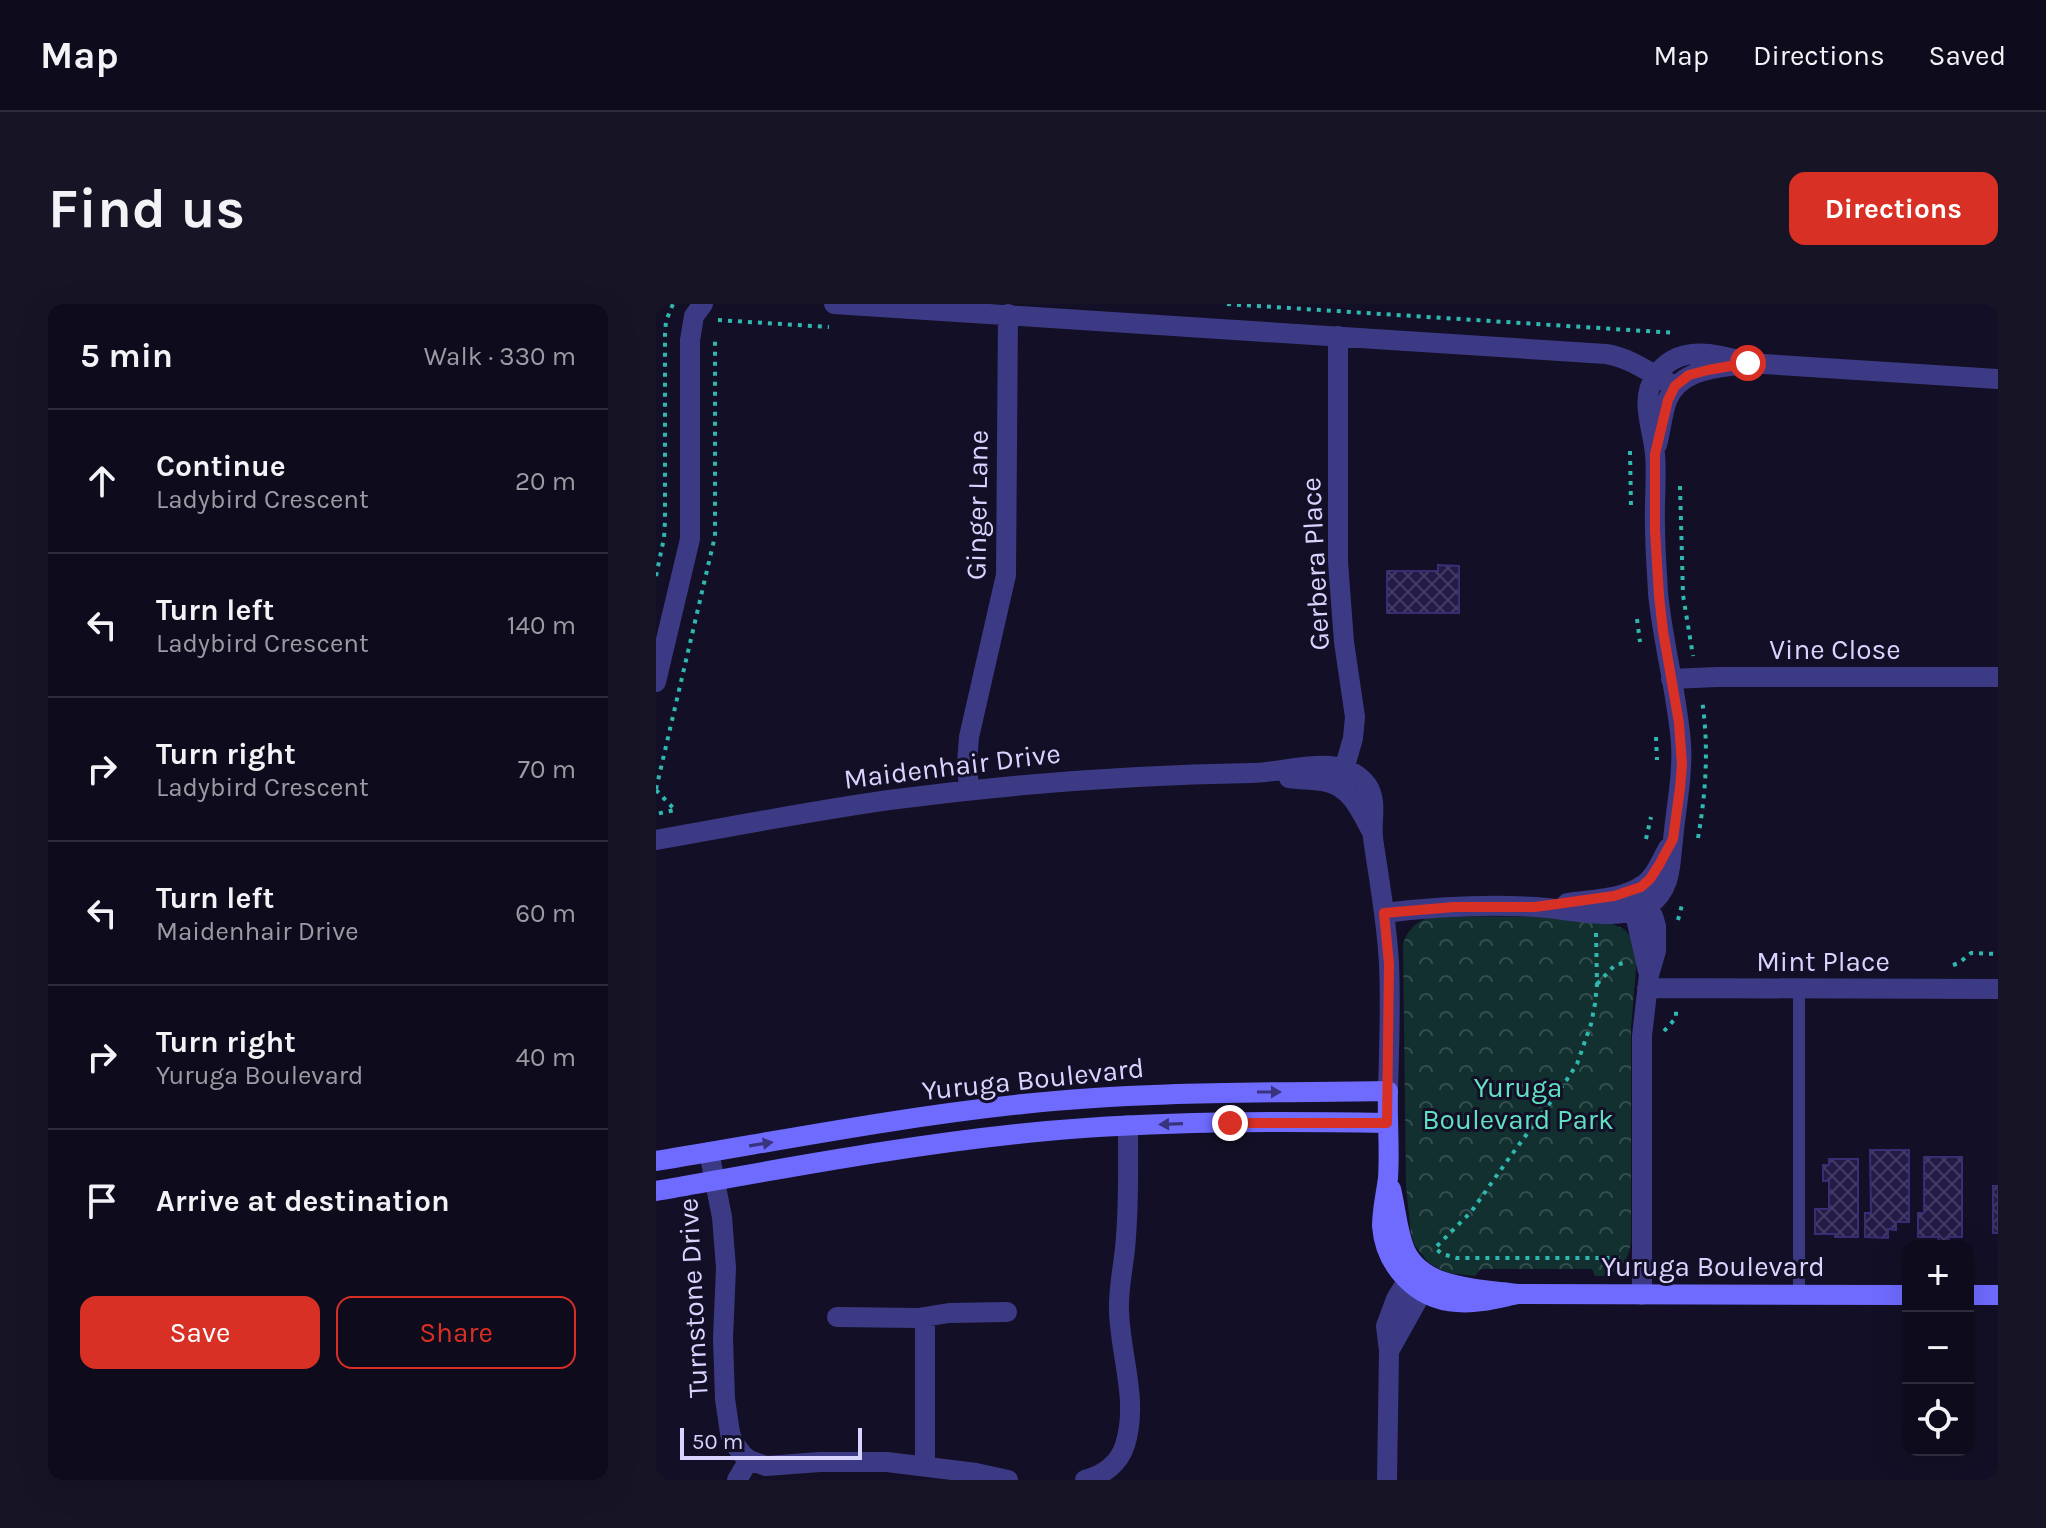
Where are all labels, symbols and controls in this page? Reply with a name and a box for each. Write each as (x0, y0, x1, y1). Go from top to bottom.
text: Map (40, 33, 119, 78)
text: Map (1654, 39, 1709, 72)
text: Directions (1753, 39, 1885, 72)
text: Saved (1929, 39, 2006, 72)
button: Directions (1789, 172, 1998, 245)
text: Find us (48, 176, 245, 241)
text: 5 min (80, 336, 173, 376)
text: Walk · 330 m (424, 341, 576, 372)
route start (1730, 345, 1766, 381)
street label: Ginger Lane (959, 430, 995, 580)
text: Continue (156, 448, 286, 484)
icon: ahead (80, 459, 124, 503)
text: 20 m (515, 466, 576, 497)
street label: Gerbera Place (1294, 477, 1336, 651)
text: Ladybird Crescent (156, 484, 369, 515)
text: Turn left (156, 592, 274, 628)
icon: left (80, 603, 124, 647)
text: 140 m (507, 610, 576, 641)
text: Ladybird Crescent (156, 628, 369, 659)
street label: Vine Close (1769, 633, 1901, 666)
text: Turn right (156, 736, 296, 772)
street label: Maidenhair Drive (842, 736, 1062, 796)
icon: right (80, 747, 124, 791)
text: 70 m (518, 754, 576, 785)
text: Ladybird Crescent (156, 772, 369, 803)
text: Turn left (156, 880, 274, 916)
icon: left (80, 891, 124, 935)
text: 60 m (515, 898, 576, 929)
text: Maidenhair Drive (156, 916, 359, 947)
street label: Mint Place (1756, 945, 1890, 978)
text: Turn right (156, 1024, 296, 1060)
icon: right (80, 1035, 124, 1079)
text: 40 m (516, 1042, 576, 1073)
street label: Yuruga Boulevard (920, 1051, 1146, 1107)
text: Yuruga Boulevard (156, 1060, 364, 1091)
park label: Yuruga Boulevard Park (1422, 1071, 1614, 1136)
one-way arrow (1257, 1086, 1282, 1098)
route end (1212, 1105, 1248, 1141)
one-way arrow (1158, 1117, 1183, 1130)
one-way arrow (748, 1137, 773, 1149)
icon: arrive (80, 1179, 124, 1223)
text: Arrive at destination (156, 1183, 450, 1219)
street label: Turnstone Drive (671, 1197, 715, 1399)
map controls (1902, 1240, 1974, 1456)
button: + (1902, 1240, 1974, 1312)
street label: Yuruga Boulevard (1601, 1250, 1825, 1283)
button: Save (80, 1296, 320, 1369)
button: Share (336, 1296, 576, 1369)
button: − (1902, 1312, 1974, 1384)
button: locate (1902, 1384, 1974, 1456)
scale bar (680, 1424, 862, 1460)
text: 50 m (692, 1429, 743, 1455)

